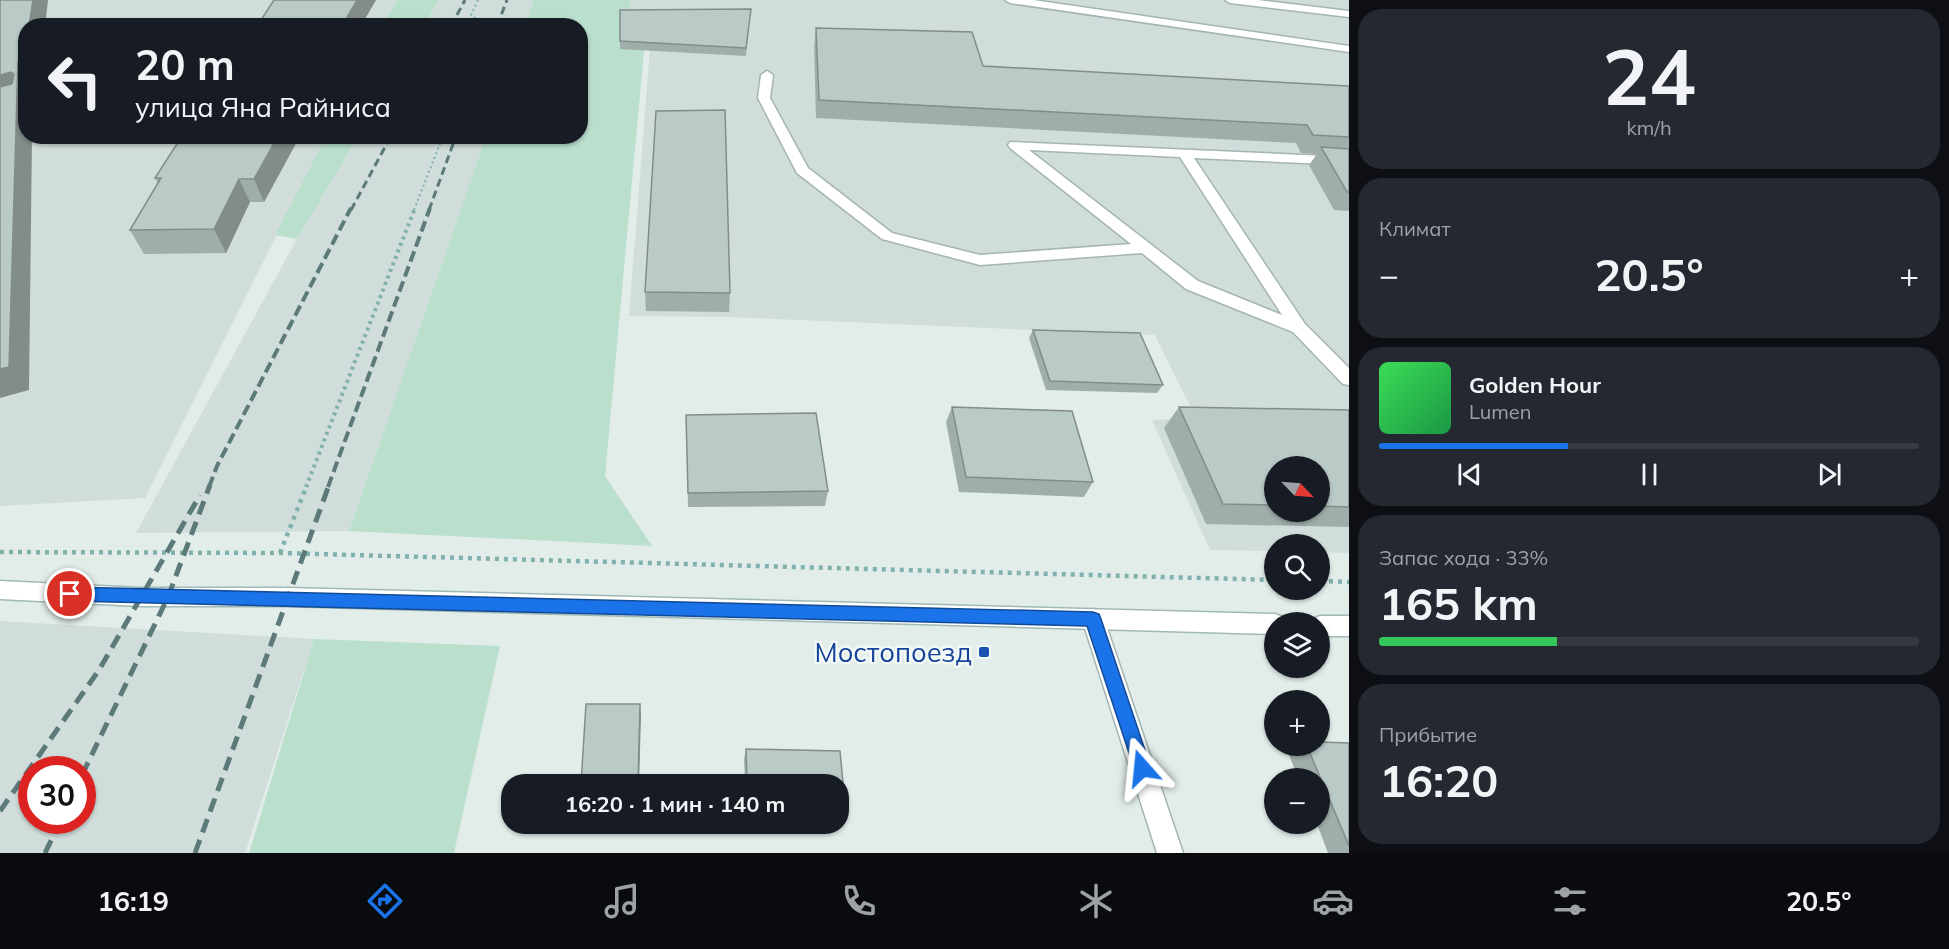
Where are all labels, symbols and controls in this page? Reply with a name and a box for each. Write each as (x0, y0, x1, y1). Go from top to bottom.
text: 24 (1602, 27, 1696, 125)
text: 20 m (135, 38, 235, 91)
icon: left (36, 42, 114, 120)
text: улица Яна Райниса (135, 90, 391, 124)
text: km/h (1626, 115, 1672, 140)
text: Климат (1379, 216, 1451, 241)
text: 20.5° (1594, 246, 1704, 302)
text: − (1379, 254, 1399, 295)
text: + (1899, 254, 1919, 295)
text: Golden Hour (1469, 371, 1601, 399)
text: Lumen (1469, 399, 1531, 424)
north arrow (1264, 456, 1330, 522)
map controls (1264, 456, 1330, 834)
icon: previous (1453, 458, 1486, 491)
icon: pause (1633, 458, 1666, 491)
icon: next (1813, 458, 1846, 491)
button: search (1264, 534, 1330, 600)
text: Запас хода · 33% (1379, 545, 1548, 570)
pin (44, 568, 95, 619)
text: 165 km (1379, 575, 1538, 631)
icon: arrive (53, 577, 86, 610)
button: layers (1264, 612, 1330, 678)
place label: Мостопоезд (814, 635, 972, 669)
marker: Мостопоезд (977, 645, 991, 659)
button: + (1264, 690, 1330, 756)
text: Прибытие (1379, 722, 1477, 747)
position arrow (1110, 736, 1174, 800)
text: 16:20 (1379, 752, 1498, 808)
speed limit sign: 30 (18, 756, 96, 834)
button: − (1264, 768, 1330, 834)
text: 16:20 · 1 мин · 140 m (565, 790, 785, 818)
icon: directions (364, 880, 406, 922)
icon: music (601, 880, 643, 922)
icon: phone (838, 880, 880, 922)
icon: climate (1075, 880, 1117, 922)
icon: car (1312, 880, 1354, 922)
icon: filters (1549, 880, 1591, 922)
text: 16:19 (97, 884, 169, 918)
text: 20.5° (1786, 884, 1851, 918)

